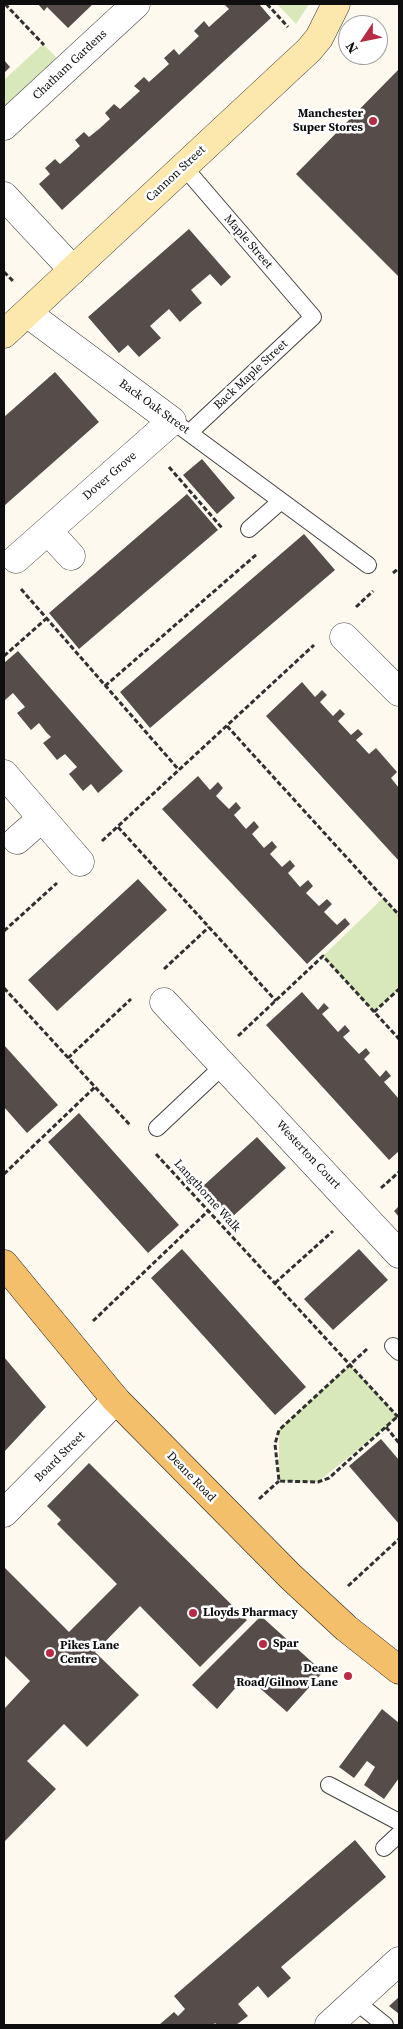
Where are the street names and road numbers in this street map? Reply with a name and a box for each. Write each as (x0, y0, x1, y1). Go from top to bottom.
street label: Chatham Gardens (30, 27, 110, 103)
street label: Cannon Street (143, 143, 209, 205)
street label: Maple Street (221, 212, 275, 272)
street label: Back Maple Street (211, 337, 291, 413)
street label: Back Oak Street (116, 377, 192, 437)
street label: Dover Grove (80, 449, 140, 503)
street label: Westerton Court (273, 1118, 343, 1192)
street label: Langthorne Walk (171, 1157, 243, 1235)
street label: Board Street (32, 1429, 88, 1485)
street label: Deane Road (164, 1449, 218, 1505)

